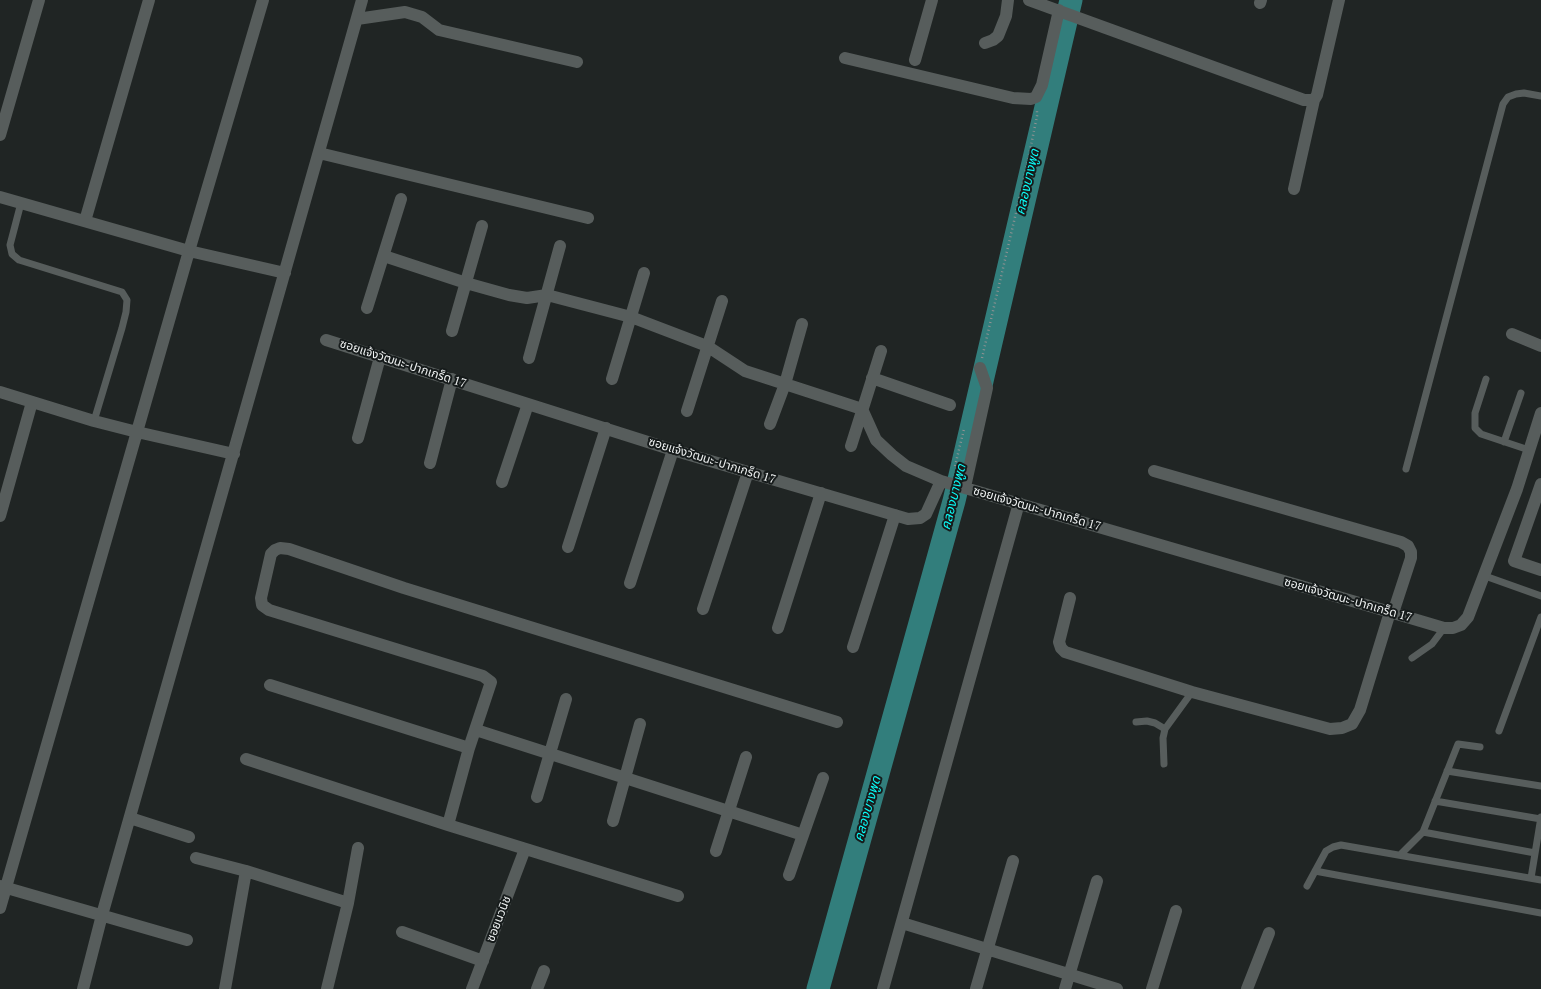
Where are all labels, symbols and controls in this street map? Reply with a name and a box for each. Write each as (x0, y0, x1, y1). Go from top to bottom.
water label: คลองบางพูด (1013, 148, 1043, 216)
street label: ซอยแจ้งวัฒนะ-ปากเกร็ด 17 (338, 337, 468, 391)
street label: ซอยแจ้งวัฒนะ-ปากเกร็ด 17 (647, 435, 777, 487)
water label: คลองบางพูด (938, 463, 970, 531)
street label: ซอยแจ้งวัฒนะ-ปากเกร็ด 17 (971, 484, 1103, 534)
street label: ซอยแจ้งวัฒนะ-ปากเกร็ด 17 (1282, 575, 1414, 625)
water label: คลองบางพูด (851, 775, 885, 843)
street label: ซอยนวนิช (484, 894, 514, 944)

